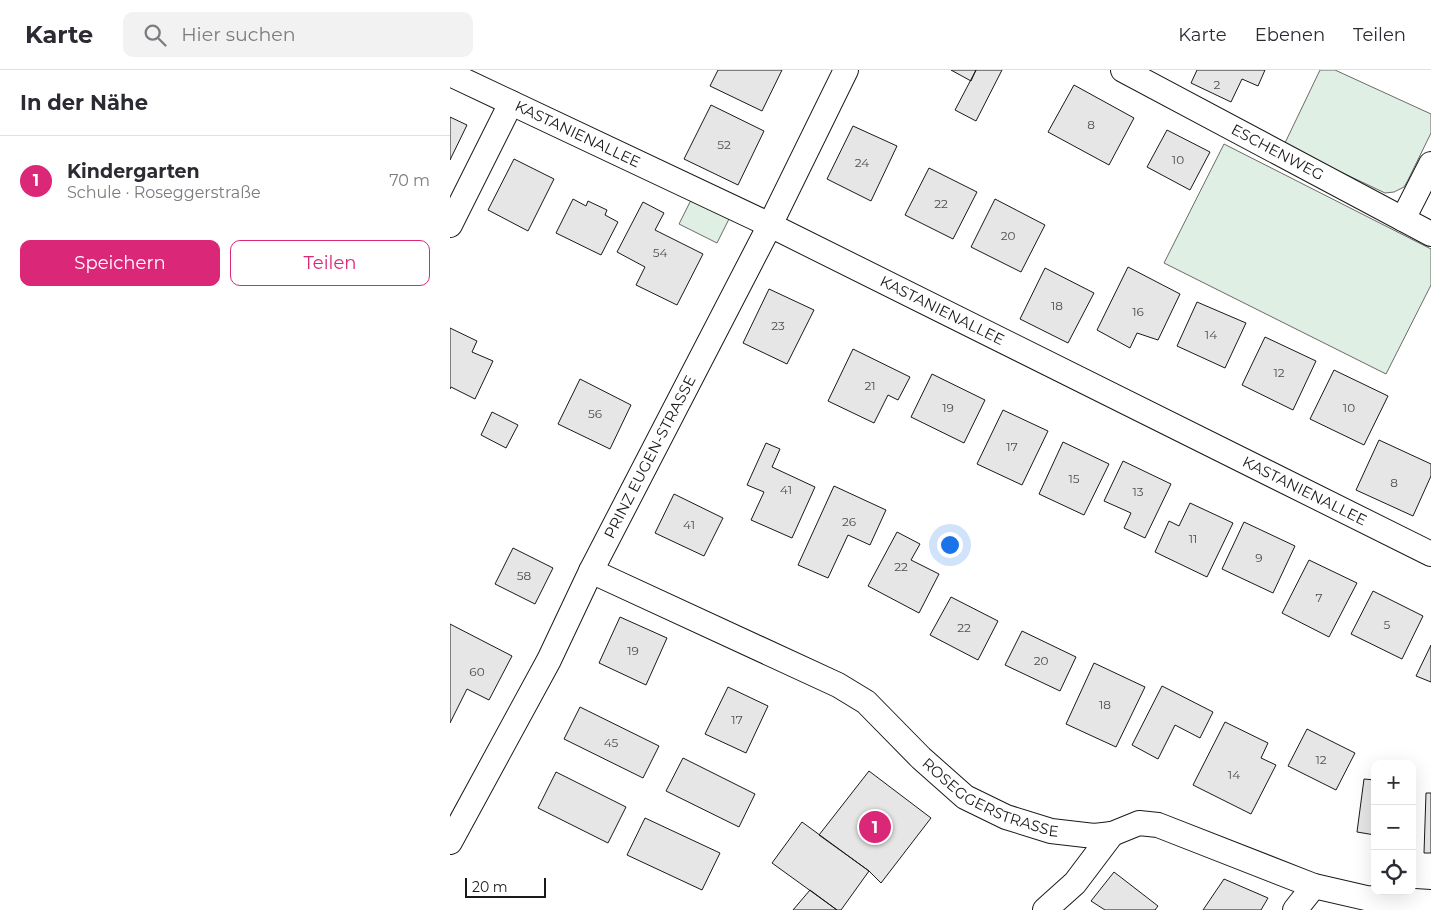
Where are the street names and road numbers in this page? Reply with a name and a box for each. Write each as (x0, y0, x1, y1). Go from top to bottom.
street label: KASTANIENALLEE (512, 96, 644, 171)
street label: ESCHENWEG (1228, 119, 1327, 184)
street label: KASTANIENALLEE (877, 271, 1008, 349)
street label: PRINZ EUGEN-STRASSE (600, 372, 700, 541)
street label: KASTANIENALLEE (1239, 452, 1370, 530)
street label: ROSEGGERSTRASSE (918, 753, 1060, 841)

